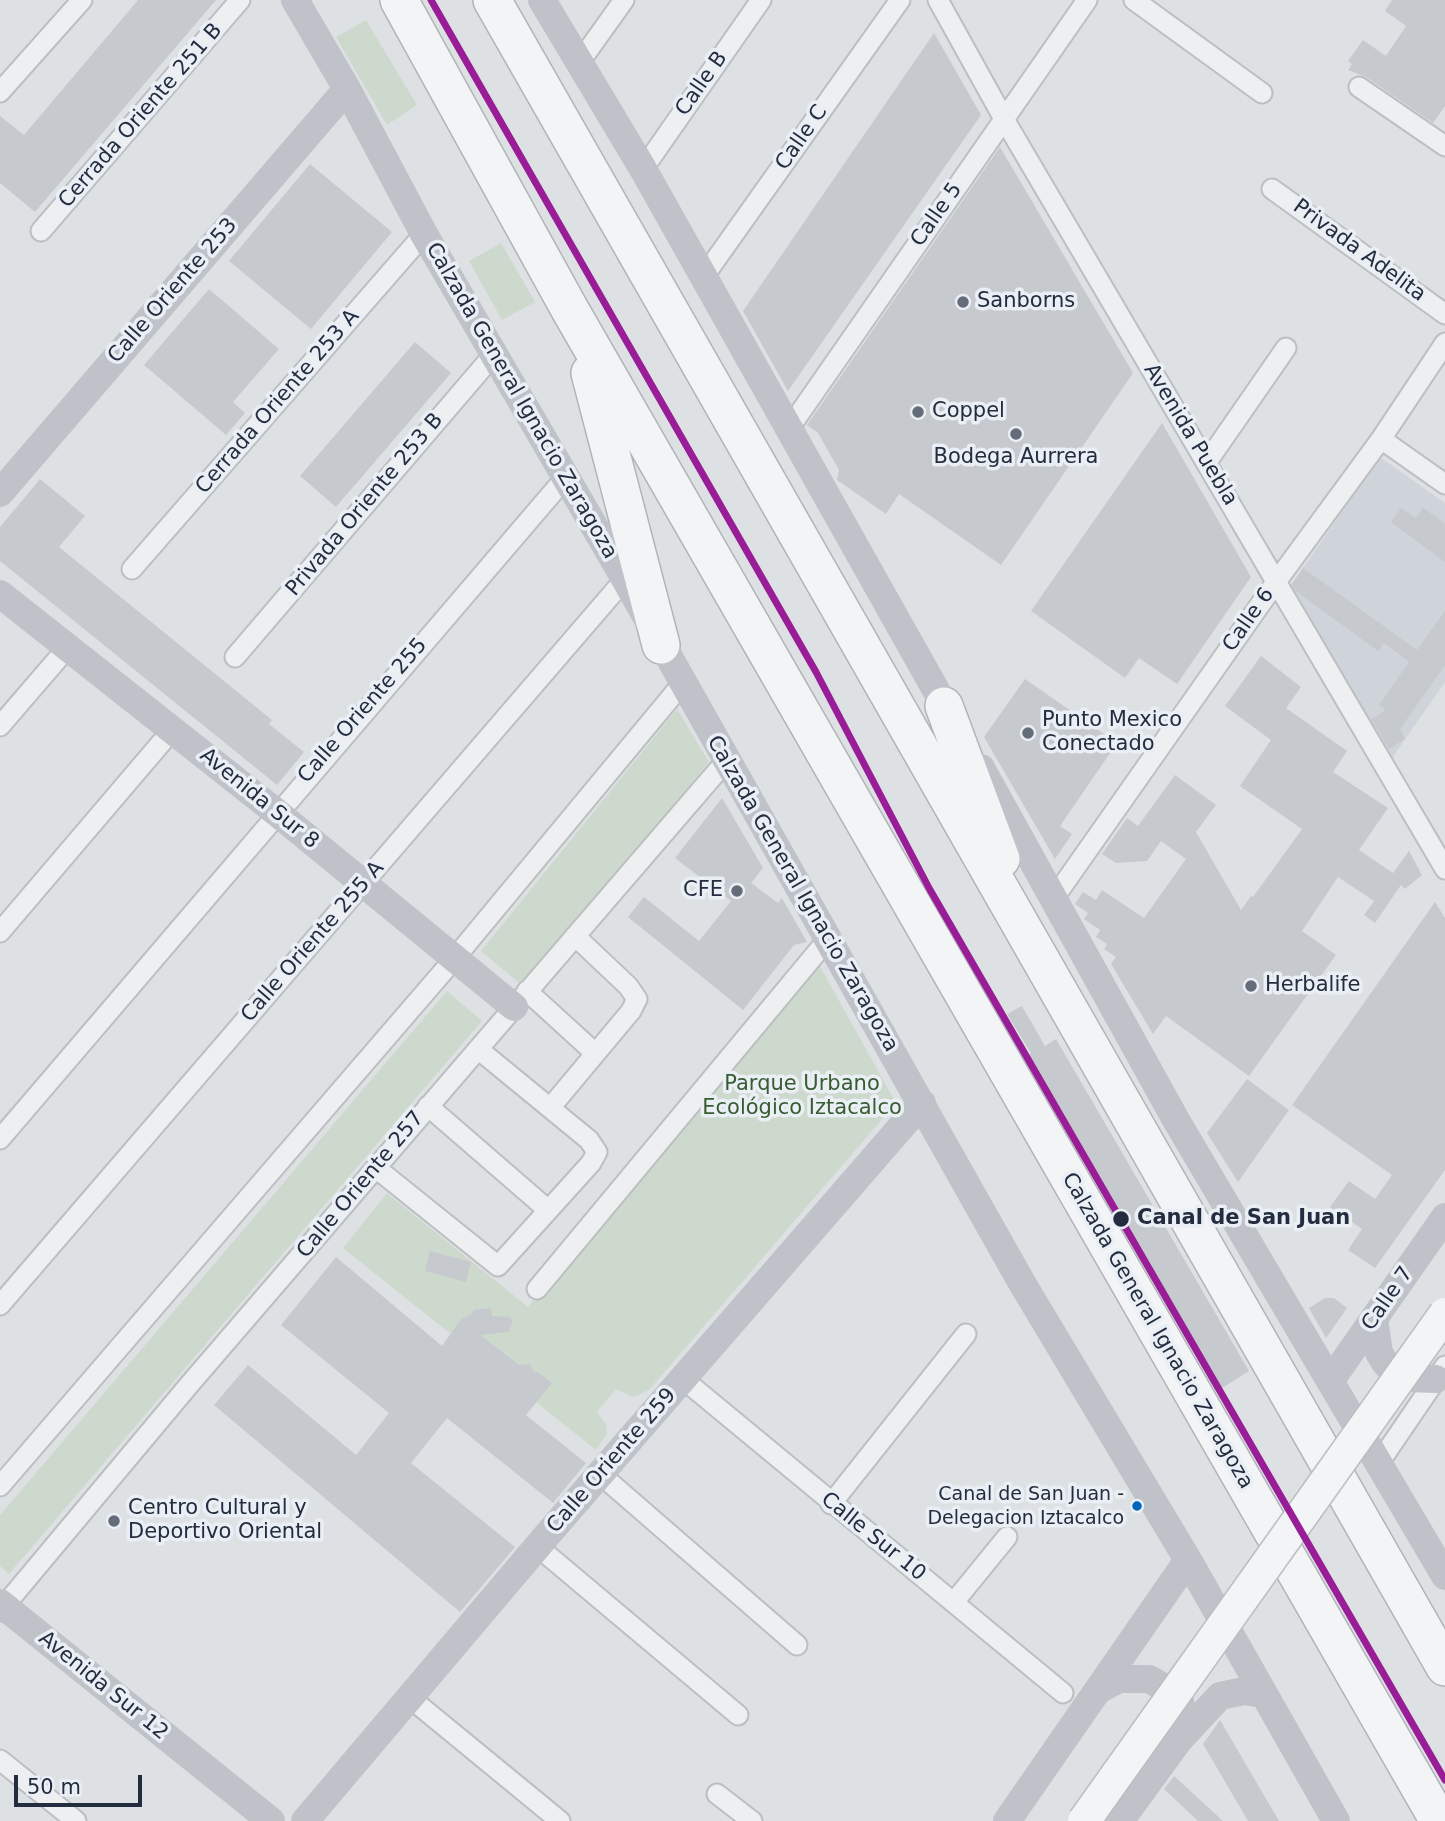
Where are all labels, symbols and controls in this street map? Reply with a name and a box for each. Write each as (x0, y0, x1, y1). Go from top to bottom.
street label: Cerrada Oriente 251 B (54, 19, 228, 213)
street label: Calle B (671, 47, 733, 121)
street label: Calle C (771, 101, 833, 175)
street label: Calle 5 (906, 178, 968, 252)
street label: Privada Adelita (1288, 194, 1430, 308)
street label: Calle Oriente 253 (103, 213, 243, 369)
street label: Calzada General Ignacio Zaragoza (420, 238, 622, 564)
place label: Sanborns (977, 289, 1075, 315)
marker: Sanborns (955, 294, 971, 310)
street label: Cerrada Oriente 253 A (191, 305, 365, 499)
street label: Avenida Puebla (1138, 359, 1242, 511)
place label: Coppel (932, 399, 1005, 425)
marker: Coppel (910, 404, 926, 420)
street label: Privada Oriente 253 B (281, 408, 449, 602)
marker: Bodega Aurrera (1008, 426, 1024, 442)
place label: Bodega Aurrera (934, 445, 1098, 471)
street label: Calle 6 (1218, 583, 1280, 657)
street label: Calle Oriente 255 (293, 633, 433, 789)
place label: Punto Mexico Conectado (1042, 708, 1182, 758)
marker: Punto Mexico Conectado (1020, 725, 1036, 741)
street label: Calzada General Ignacio Zaragoza (701, 731, 903, 1057)
street label: Avenida Sur 8 (194, 743, 324, 855)
street label: Calle Oriente 255 A (236, 856, 390, 1028)
place label: CFE (683, 878, 723, 904)
marker: CFE (729, 883, 745, 899)
place label: Herbalife (1265, 973, 1361, 999)
marker: Herbalife (1243, 978, 1259, 994)
park label: Parque Urbano Ecológico Iztacalco (702, 1072, 902, 1122)
street label: Calle Oriente 257 (292, 1106, 430, 1264)
street label: Calzada General Ignacio Zaragoza (1056, 1168, 1258, 1494)
place label: Canal de San Juan (1137, 1206, 1350, 1232)
marker: Canal de San Juan (1111, 1209, 1131, 1229)
street label: Calle 7 (1357, 1262, 1419, 1336)
street label: Calle Oriente 259 (542, 1383, 682, 1539)
place label: Canal de San Juan - Delegacion Iztacalco (927, 1484, 1124, 1528)
street label: Calle Sur 10 (816, 1487, 930, 1587)
place label: Centro Cultural y Deportivo Oriental (128, 1496, 322, 1546)
marker: Canal de San Juan - Delegacion Iztacalco (1130, 1499, 1144, 1513)
marker: Centro Cultural y Deportivo Oriental (106, 1513, 122, 1529)
street label: Avenida Sur 12 (33, 1626, 173, 1746)
scale bar (18, 1762, 145, 1806)
text: 50 m (27, 1775, 81, 1799)

